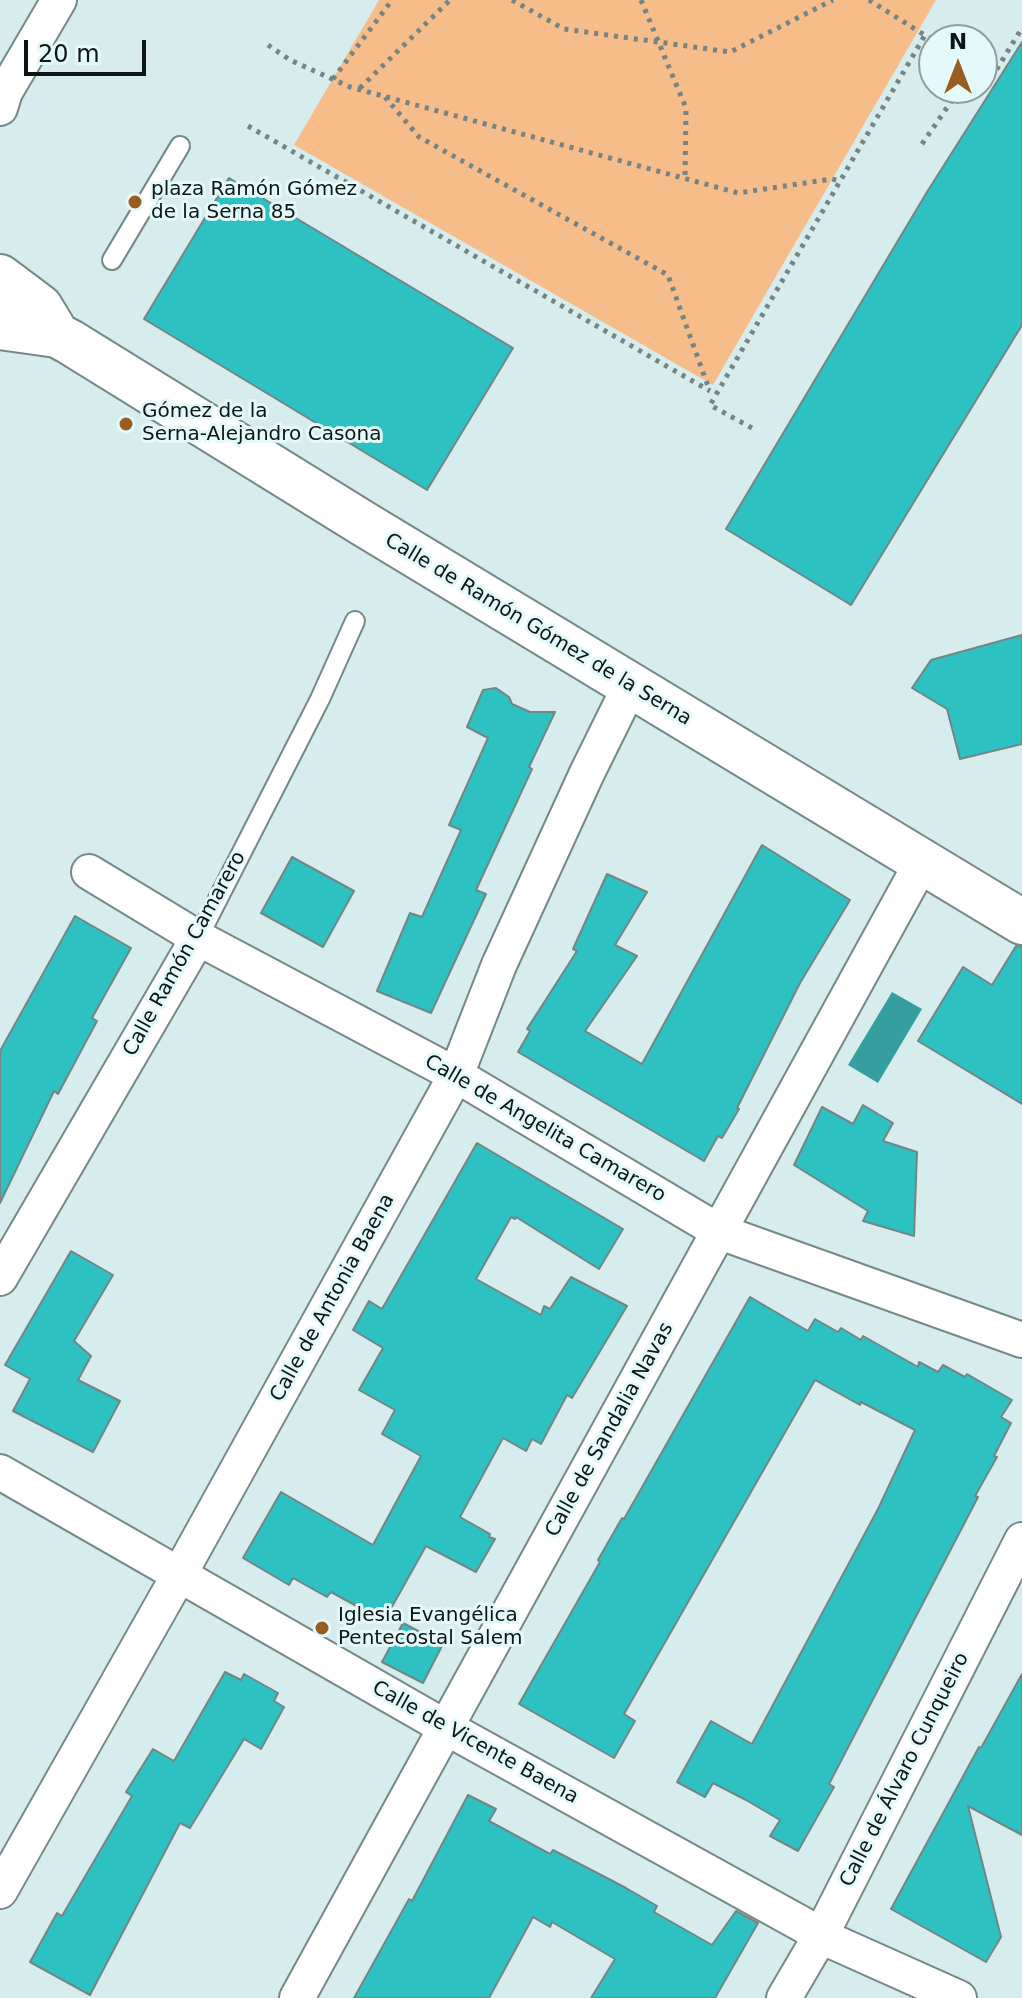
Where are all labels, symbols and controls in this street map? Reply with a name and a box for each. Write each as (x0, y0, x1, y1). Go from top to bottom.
scale bar (28, 24, 150, 74)
north arrow (918, 24, 998, 104)
text: N (949, 29, 967, 54)
text: 20 m (38, 40, 100, 68)
place label: plaza Ramón Gómez de la Serna 85 (151, 178, 357, 225)
marker: plaza Ramón Gómez de la Serna 85 (126, 193, 144, 211)
place label: Gómez de la Serna-Alejandro Casona (142, 400, 381, 447)
marker: Gómez de la Serna-Alejandro Casona (117, 415, 135, 433)
street label: Calle de Ramón Gómez de la Serna (380, 529, 696, 731)
street label: Calle Ramón Camarero (119, 847, 251, 1061)
street label: Calle de Angelita Camarero (420, 1050, 670, 1208)
street label: Calle de Antonia Baena (266, 1190, 400, 1406)
street label: Calle de Sandalia Navas (541, 1319, 679, 1541)
place label: Iglesia Evangélica Pentecostal Salem (338, 1604, 522, 1651)
marker: Iglesia Evangélica Pentecostal Salem (313, 1619, 331, 1637)
street label: Calle de Álvaro Cunqueiro (835, 1649, 975, 1891)
street label: Calle de Vicente Baena (368, 1676, 582, 1810)

